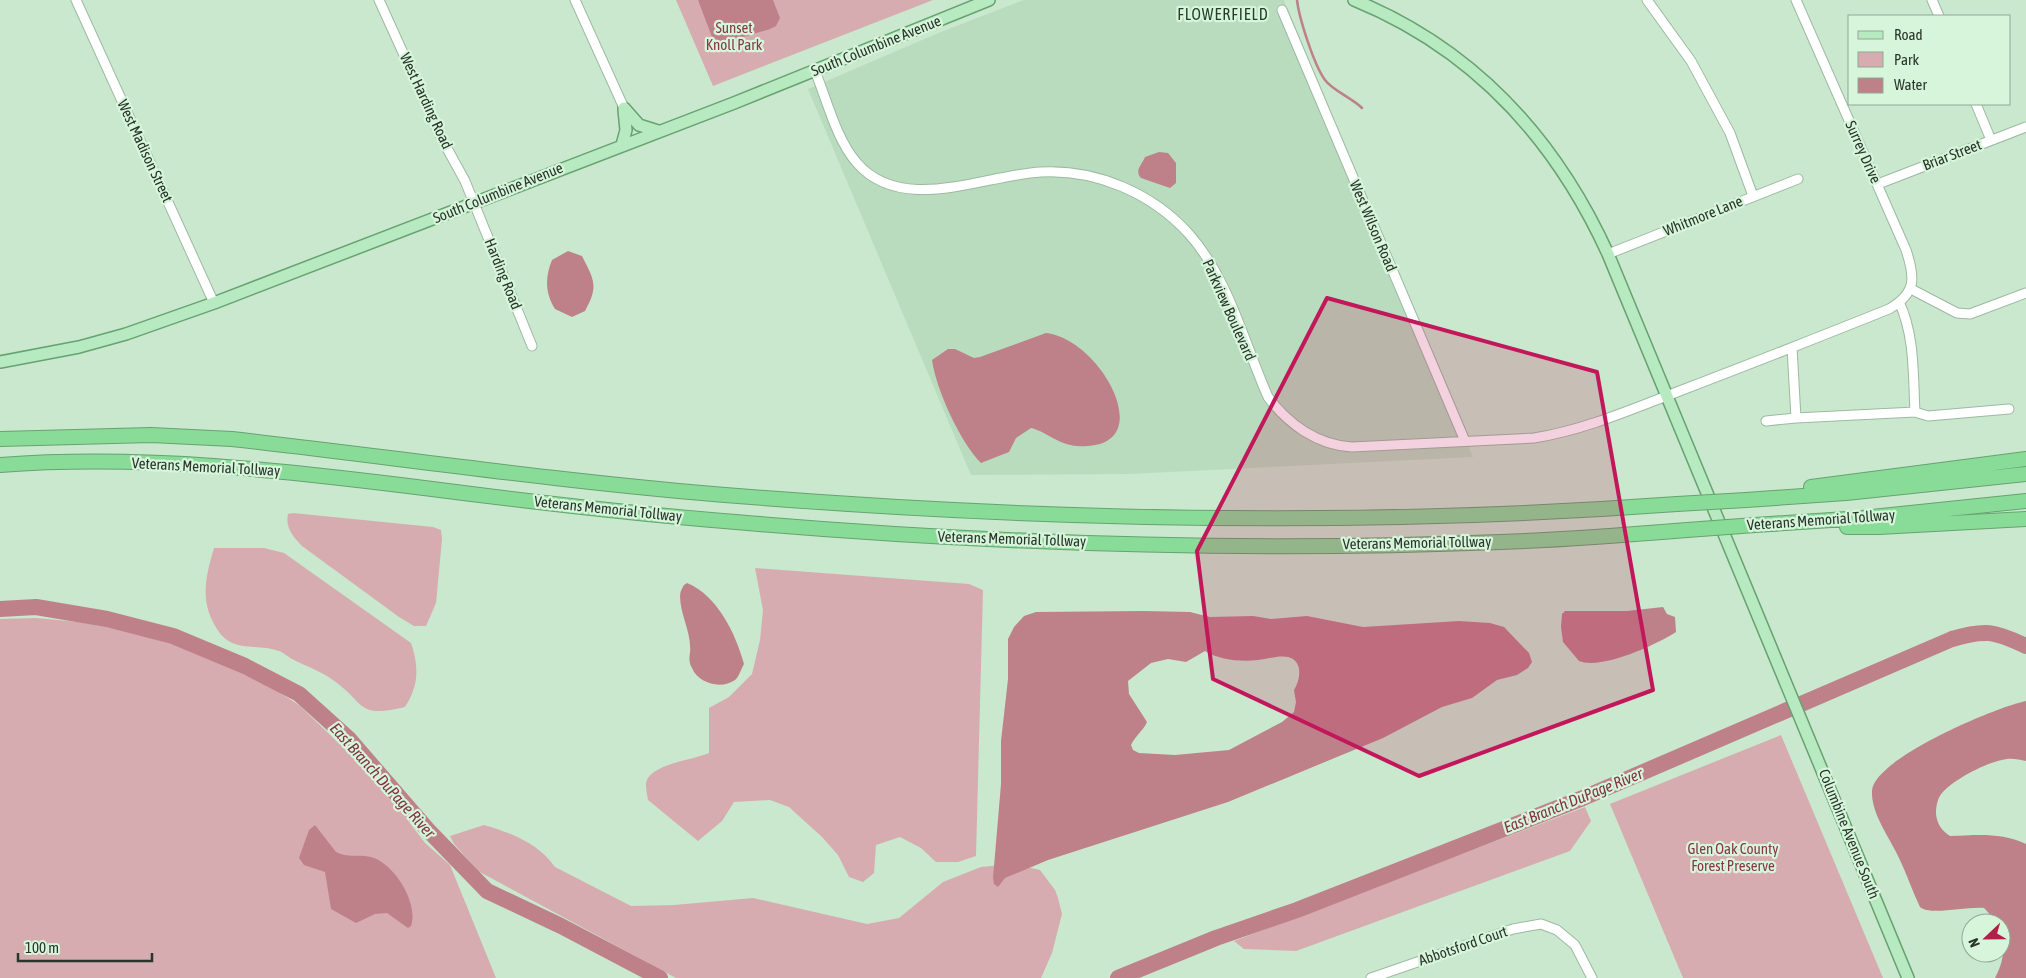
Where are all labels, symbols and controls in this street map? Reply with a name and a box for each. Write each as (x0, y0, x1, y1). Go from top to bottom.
district label: FLOWERFIELD (1177, 5, 1269, 23)
street label: South Columbine Avenue (809, 12, 943, 79)
legend (1848, 15, 2011, 105)
park label: Sunset Knoll Park (706, 19, 763, 53)
text: Road (1894, 26, 1923, 43)
street label: West Harding Road (397, 50, 456, 152)
text: Park (1894, 51, 1919, 68)
text: Water (1894, 76, 1927, 93)
street label: West Madison Street (114, 97, 177, 205)
street label: Surrey Drive (1842, 118, 1885, 186)
street label: Briar Street (1920, 136, 1984, 173)
street label: South Columbine Avenue (431, 159, 565, 226)
street label: West Wilson Road (1347, 178, 1400, 274)
street label: Whitmore Lane (1661, 192, 1745, 239)
street label: Harding Road (482, 236, 525, 312)
street label: Parkview Boulevard (1200, 257, 1259, 363)
street label: Veterans Memorial Tollway (131, 454, 281, 479)
street label: Veterans Memorial Tollway (533, 492, 683, 525)
street label: Veterans Memorial Tollway (1746, 506, 1896, 533)
street label: Veterans Memorial Tollway (938, 527, 1087, 550)
street label: Veterans Memorial Tollway (1343, 533, 1491, 552)
water label: East Branch DuPage River (326, 719, 440, 843)
water label: East Branch DuPage River (1501, 763, 1647, 837)
street label: Columbine Avenue South (1816, 767, 1883, 901)
park label: Glen Oak County Forest Preserve (1687, 840, 1779, 874)
north arrow (1961, 913, 2011, 963)
street label: Abbotsford Court (1416, 922, 1509, 969)
scale bar (18, 930, 151, 962)
text: N (1965, 936, 1983, 950)
text: 100 m (25, 939, 59, 956)

